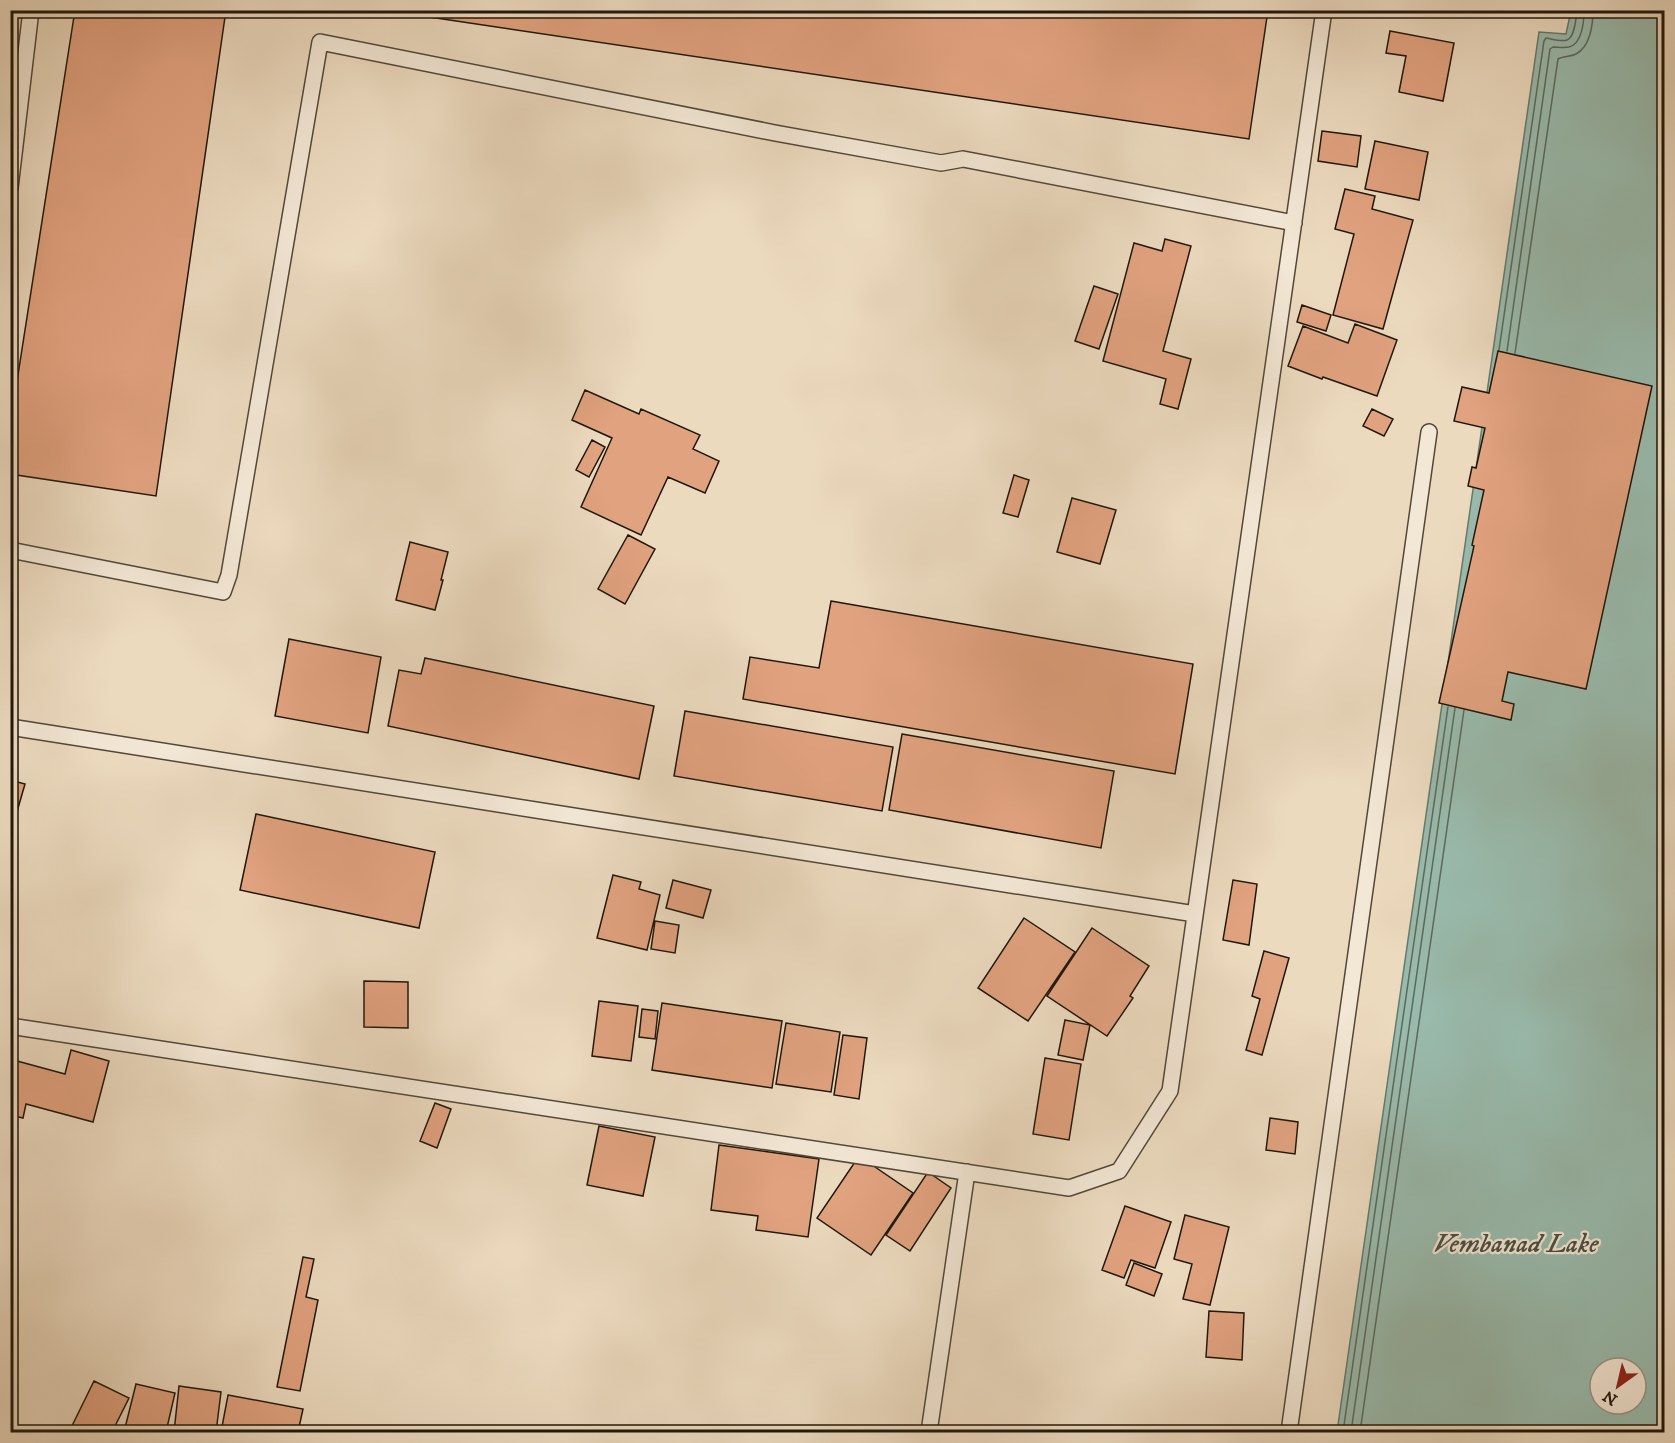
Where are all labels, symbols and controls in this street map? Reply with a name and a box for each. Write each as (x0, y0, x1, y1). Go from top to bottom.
water label: Vembanad Lake (1433, 1227, 1599, 1261)
north arrow (1588, 1356, 1648, 1416)
text: N (1599, 1386, 1621, 1410)

